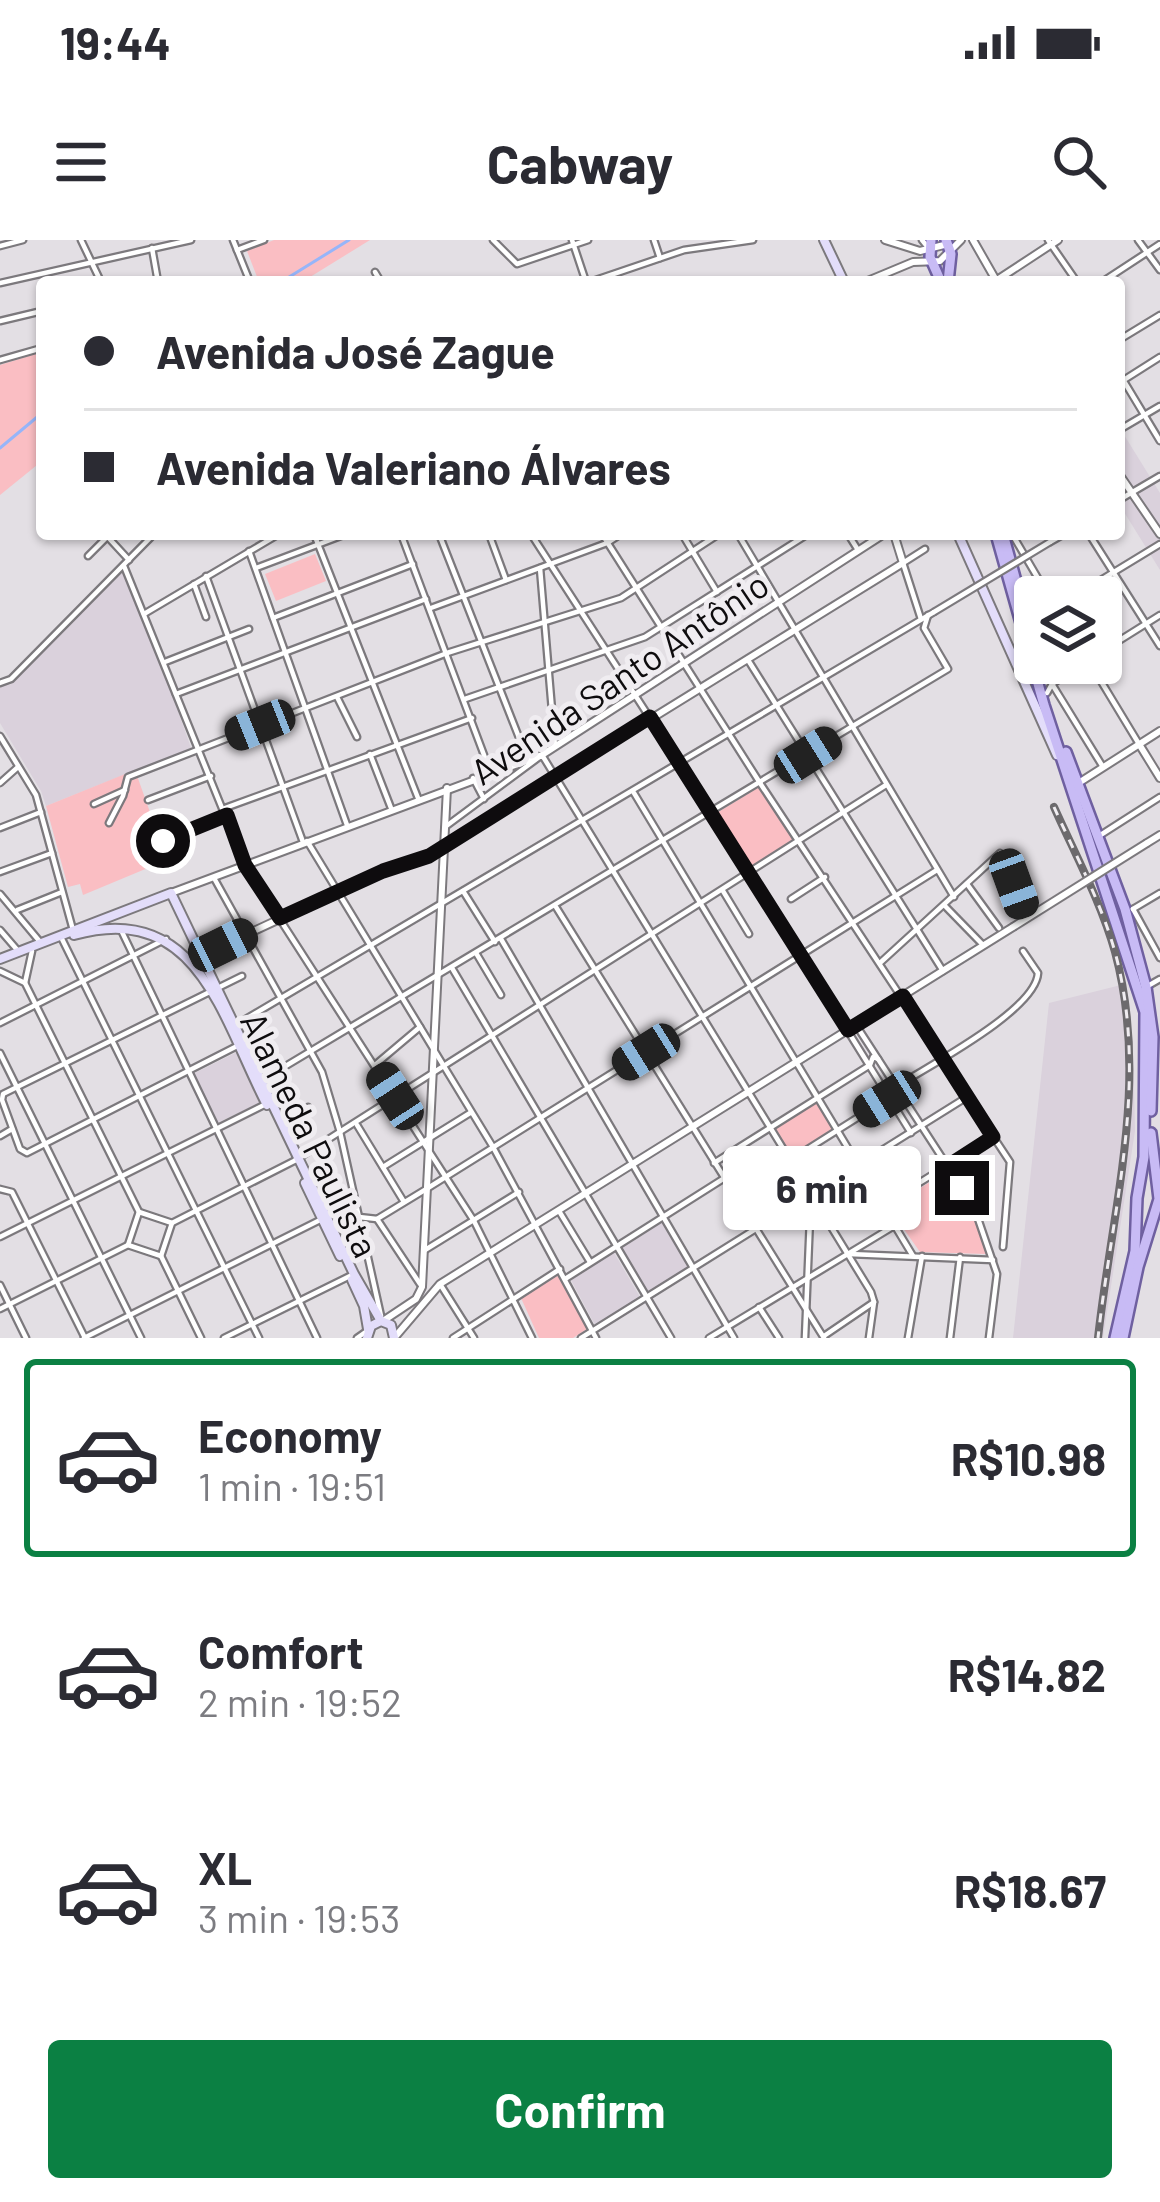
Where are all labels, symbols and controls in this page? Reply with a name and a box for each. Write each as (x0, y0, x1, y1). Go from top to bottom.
text: 19:44 (60, 15, 171, 69)
icon: menu (48, 129, 114, 195)
icon: search (1046, 129, 1112, 195)
text: Cabway (487, 130, 673, 195)
text: Avenida José Zague (156, 324, 555, 378)
text: Avenida Valeriano Álvares (156, 440, 671, 494)
street label: Avenida Santo Antônio (462, 561, 776, 793)
map controls (1014, 576, 1122, 684)
button: layers (1014, 576, 1122, 684)
car (220, 695, 300, 755)
car (768, 721, 848, 789)
route start (136, 814, 190, 868)
car (985, 844, 1043, 924)
car (183, 913, 263, 977)
street label: Alameda Paulista (233, 1004, 389, 1264)
car (606, 1018, 686, 1086)
car (360, 1056, 430, 1136)
car (847, 1065, 927, 1133)
callout: 6 min (722, 1146, 920, 1230)
route end (935, 1161, 989, 1215)
text: 6 min (776, 1164, 868, 1211)
icon: car (54, 1404, 162, 1512)
text: Economy (198, 1408, 382, 1462)
text: R$10.98 (951, 1431, 1106, 1485)
text: 1 min · 19:51 (198, 1462, 386, 1509)
icon: car (54, 1620, 162, 1728)
text: Comfort (198, 1624, 364, 1678)
text: R$14.82 (948, 1647, 1106, 1701)
text: 2 min · 19:52 (198, 1678, 402, 1725)
icon: car (54, 1836, 162, 1944)
text: XL (198, 1840, 252, 1894)
text: R$18.67 (954, 1863, 1106, 1917)
text: 3 min · 19:53 (198, 1894, 400, 1941)
button: Confirm (48, 2040, 1112, 2178)

